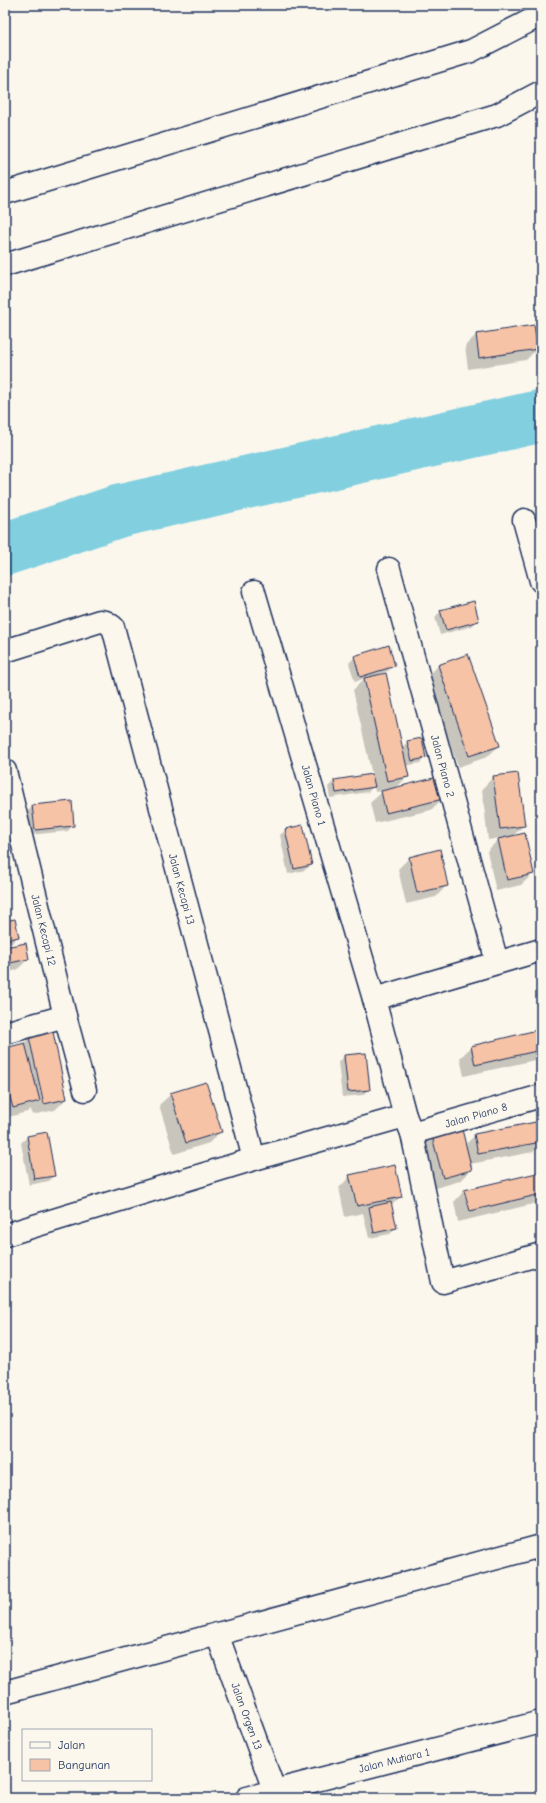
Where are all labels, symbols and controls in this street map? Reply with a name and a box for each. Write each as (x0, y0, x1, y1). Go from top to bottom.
street label: Jalan Piano 2 (428, 733, 457, 799)
street label: Jalan Piano 1 (299, 763, 328, 827)
street label: Jalan Kecapi 13 (166, 852, 197, 926)
street label: Jalan Kecapi 12 (28, 893, 59, 967)
street label: Jalan Piano 8 (444, 1100, 509, 1131)
street label: Jalan Orgen 13 (228, 1681, 265, 1752)
legend (22, 1729, 152, 1781)
text: Jalan (58, 1738, 85, 1752)
street label: Jalan Mutiara 1 (357, 1745, 431, 1776)
text: Bangunan (58, 1758, 110, 1772)

